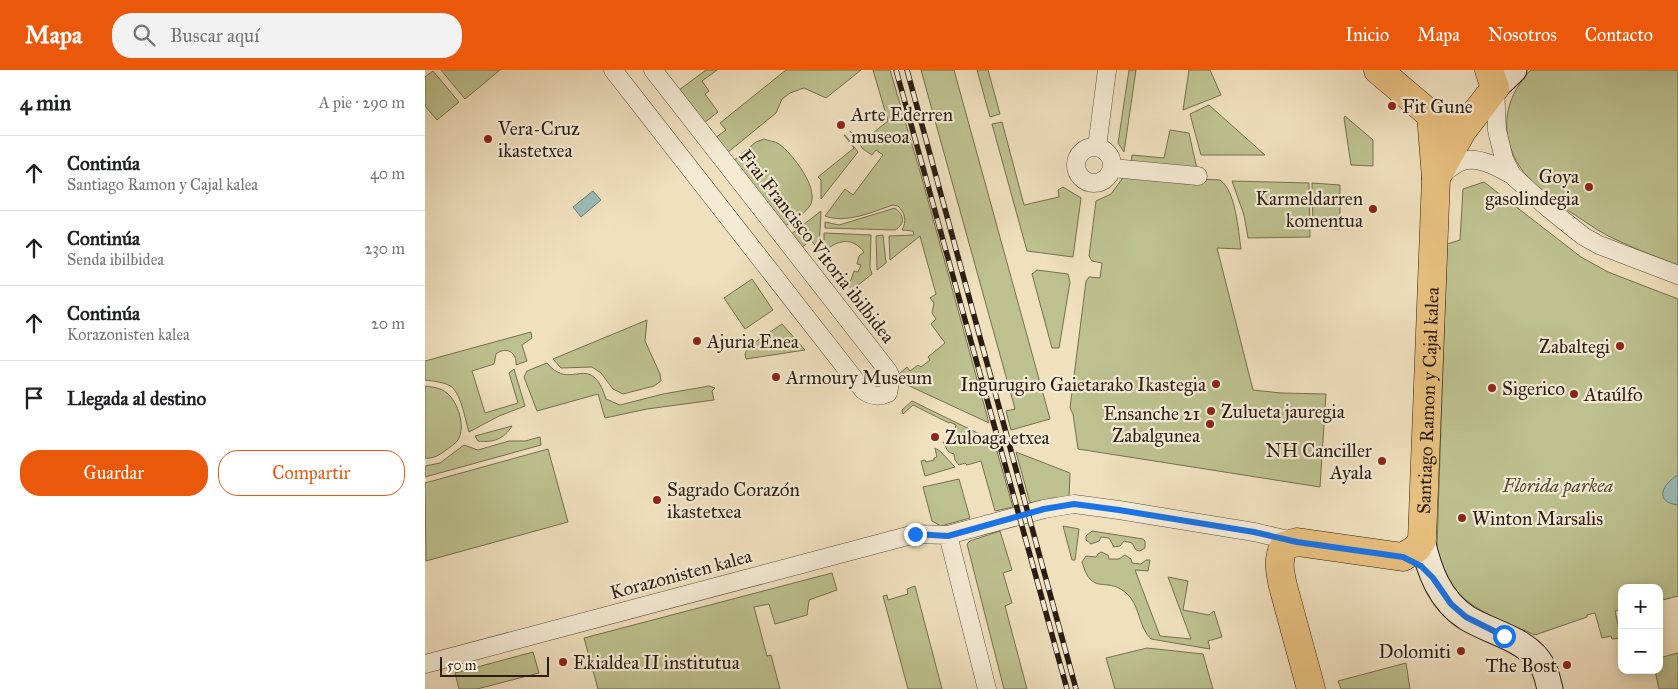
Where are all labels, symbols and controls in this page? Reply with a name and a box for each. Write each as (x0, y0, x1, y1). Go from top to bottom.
search box (112, 13, 462, 58)
text: Mapa (25, 20, 82, 50)
icon: search (130, 21, 158, 49)
text: Buscar aquí (170, 24, 259, 47)
text: Inicio (1345, 24, 1389, 46)
text: Mapa (1417, 24, 1460, 46)
text: Nosotros (1488, 24, 1557, 46)
text: Contacto (1585, 24, 1653, 46)
text: 4 min (20, 90, 71, 116)
text: A pie · 290 m (319, 93, 405, 112)
place label: Fit Gune (1402, 95, 1473, 118)
marker: Fit Gune (1386, 100, 1398, 112)
place label: Arte Ederren museoa (850, 103, 953, 148)
place label: Vera-Cruz ikastetxea (497, 117, 580, 162)
marker: Arte Ederren museoa (835, 119, 847, 131)
marker: Vera-Cruz ikastetxea (482, 133, 494, 145)
street label: Frai Francisco Vitoria ibilbidea (734, 145, 900, 348)
text: Continúa (67, 152, 140, 175)
icon: ahead (20, 159, 48, 187)
text: 40 m (370, 164, 405, 183)
place label: Goya gasolindegia (1485, 165, 1580, 211)
text: Santiago Ramon y Cajal kalea (67, 175, 258, 194)
marker: Goya gasolindegia (1583, 181, 1595, 193)
place label: Karmeldarren komentua (1256, 187, 1364, 232)
marker: Karmeldarren komentua (1367, 203, 1379, 215)
text: Continúa (67, 227, 140, 250)
icon: ahead (20, 234, 48, 262)
text: 230 m (365, 239, 405, 258)
text: Senda ibilbidea (67, 250, 164, 269)
street label: Santiago Ramon y Cajal kalea (1412, 286, 1443, 514)
text: Continúa (67, 302, 140, 325)
icon: ahead (20, 309, 48, 337)
text: 20 m (371, 314, 405, 333)
text: Korazonisten kalea (67, 325, 190, 344)
place label: Ajuria Enea (706, 330, 800, 353)
marker: Ajuria Enea (691, 335, 703, 347)
place label: Zabaltegi (1539, 335, 1610, 359)
marker: Zabaltegi (1614, 340, 1626, 352)
place label: Armoury Museum (785, 366, 932, 389)
marker: Armoury Museum (770, 371, 782, 383)
place label: Ingurugiro Gaietarako Ikastegia (960, 373, 1207, 397)
place label: Sigerico (1502, 377, 1565, 401)
marker: Ingurugiro Gaietarako Ikastegia (1210, 378, 1222, 390)
marker: Sigerico (1486, 382, 1498, 394)
place label: Ataúlfo (1583, 383, 1643, 406)
icon: arrive (20, 384, 48, 412)
text: Llegada al destino (67, 387, 206, 410)
marker: Ataúlfo (1568, 388, 1580, 400)
place label: Zulueta jauregia (1221, 400, 1346, 424)
place label: Ensanche 21 Zabalgunea (1103, 402, 1201, 448)
marker: Zulueta jauregia (1205, 405, 1217, 417)
marker: Ensanche 21 Zabalgunea (1204, 418, 1216, 430)
place label: Zuloaga etxea (945, 426, 1051, 450)
marker: Zuloaga etxea (929, 431, 941, 443)
place label: NH Canciller Ayala (1266, 439, 1373, 484)
button: Guardar (20, 450, 208, 496)
button: Compartir (218, 450, 405, 496)
marker: NH Canciller Ayala (1376, 455, 1388, 467)
park label: Florida parkea (1502, 474, 1613, 498)
place label: Sagrado Corazón ikastetxea (667, 478, 800, 523)
marker: Sagrado Corazón ikastetxea (651, 494, 663, 506)
place label: Winton Marsalis (1472, 507, 1603, 530)
marker: Winton Marsalis (1456, 512, 1468, 524)
route end (904, 523, 927, 546)
street label: Korazonisten kalea (608, 544, 755, 604)
map controls (1618, 584, 1663, 674)
button: + (1618, 584, 1663, 629)
route start (1493, 625, 1516, 648)
button: − (1618, 629, 1663, 674)
place label: Dolomiti (1379, 640, 1451, 663)
marker: Dolomiti (1455, 645, 1467, 657)
place label: Ekialdea II institutua (573, 651, 741, 674)
scale bar (440, 654, 549, 677)
place label: The Bost (1486, 654, 1557, 677)
marker: Ekialdea II institutua (557, 656, 569, 668)
text: 50 m (447, 657, 476, 674)
marker: The Bost (1561, 659, 1573, 671)

